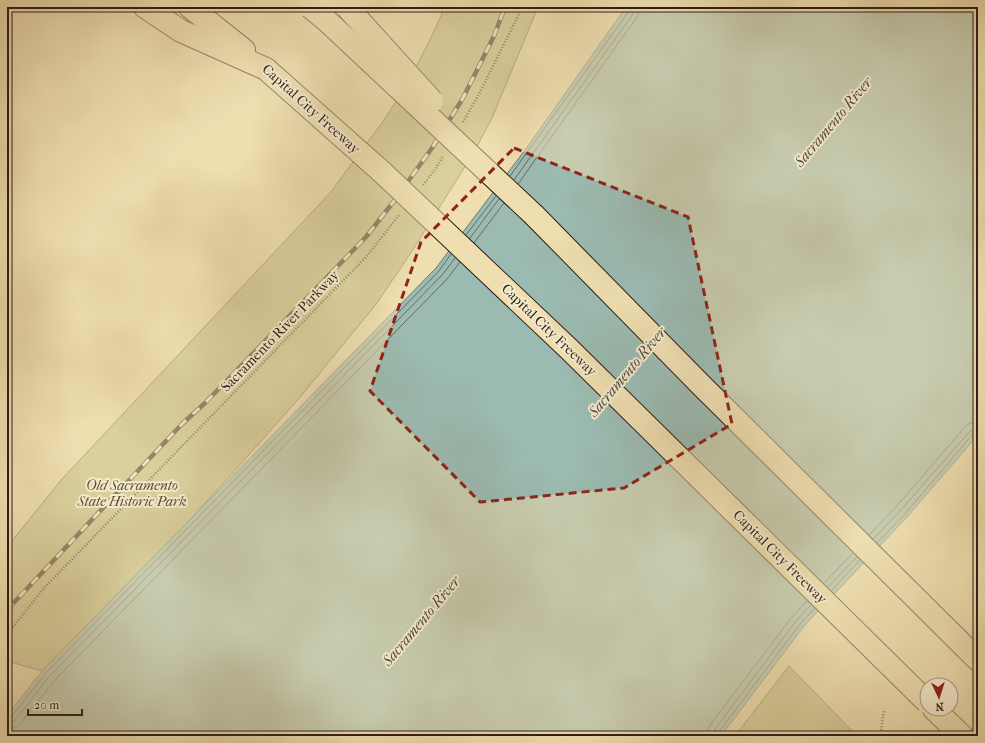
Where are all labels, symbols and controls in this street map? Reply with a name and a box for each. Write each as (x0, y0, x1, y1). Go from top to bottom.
street label: Capital City Freeway (259, 61, 364, 158)
water label: Sacramento River (790, 72, 877, 171)
street label: Sacramento River Parkway (217, 266, 343, 395)
street label: Capital City Freeway (498, 280, 601, 380)
water label: Sacramento River (584, 322, 671, 421)
park label: Old Sacramento State Historic Park (76, 477, 187, 510)
street label: Capital City Freeway (730, 507, 831, 608)
water label: Sacramento River (378, 571, 465, 670)
north arrow (919, 677, 959, 717)
scale bar (28, 691, 82, 717)
text: 20 m (34, 698, 59, 712)
text: N (934, 700, 944, 713)

